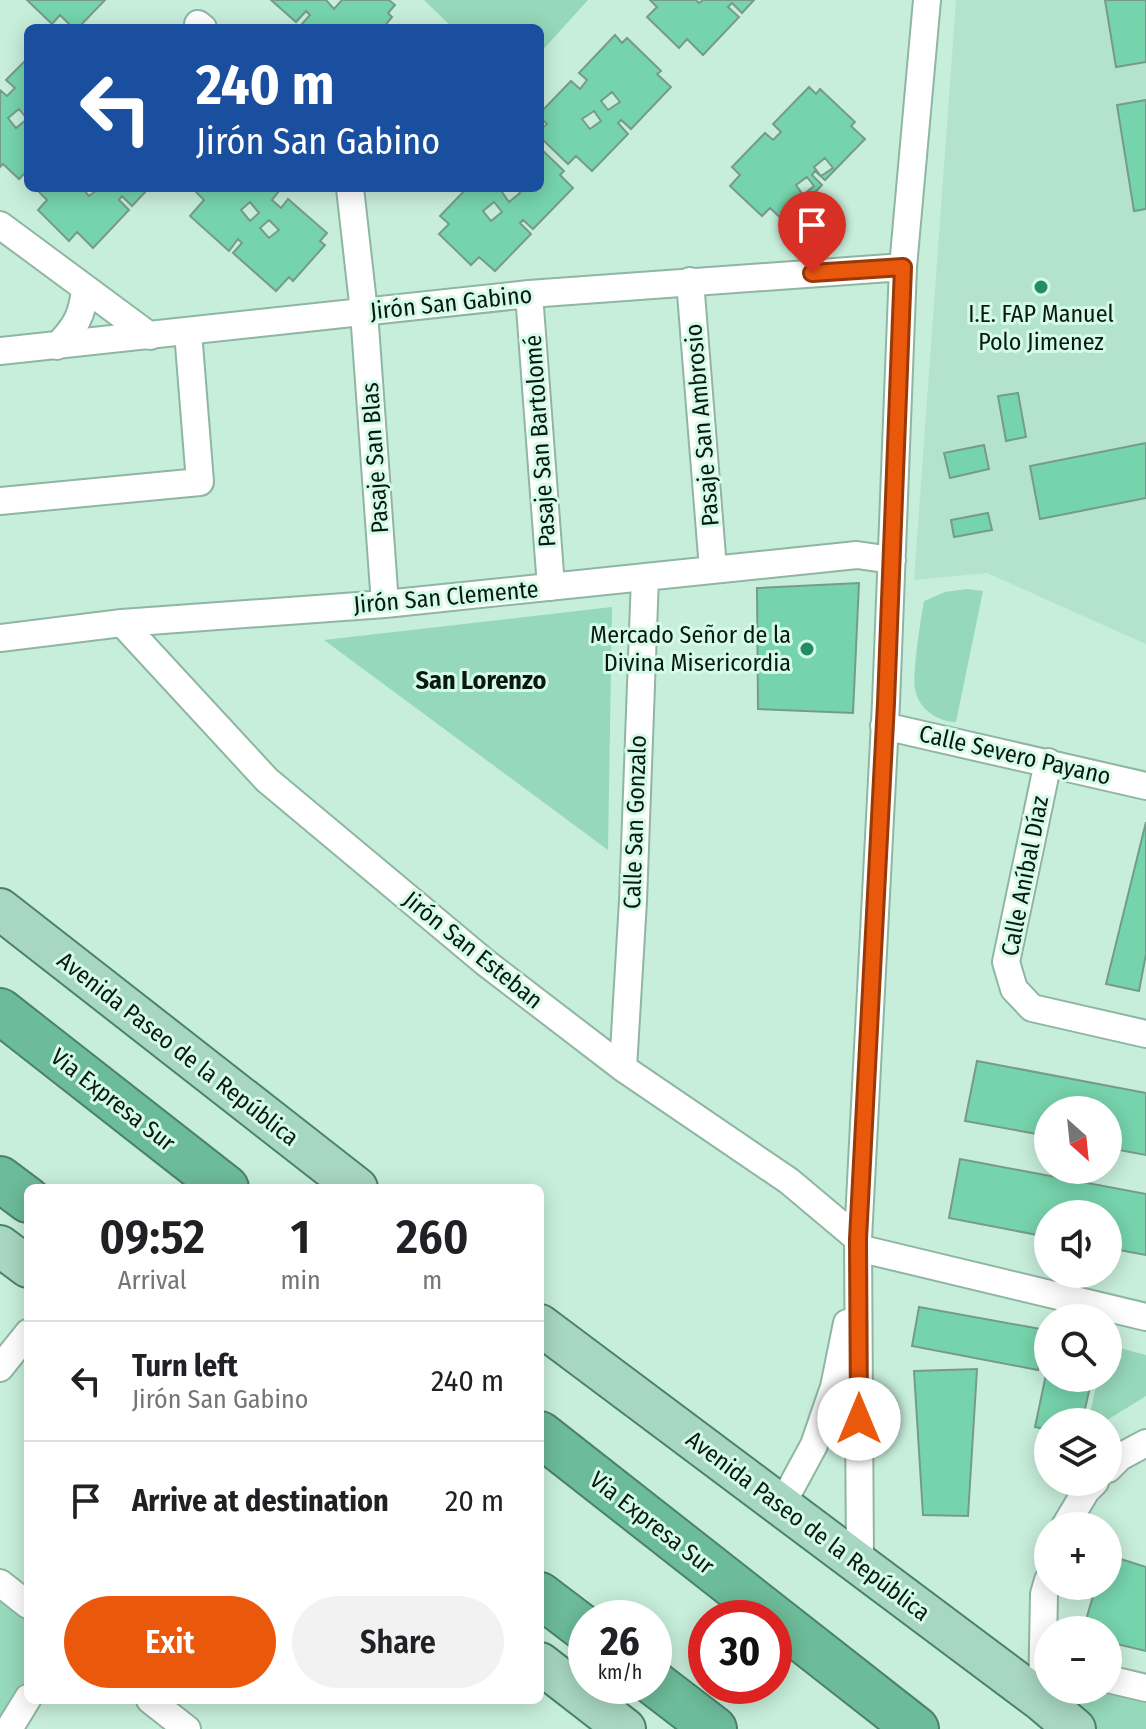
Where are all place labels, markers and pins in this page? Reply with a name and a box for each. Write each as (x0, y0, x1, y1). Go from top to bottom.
pin (778, 191, 846, 273)
marker: I.E. FAP Manuel Polo Jimenez (1032, 278, 1050, 296)
place label: I.E. FAP Manuel Polo Jimenez (968, 300, 1114, 356)
place label: Mercado Señor de la Divina Misericordia (590, 621, 791, 677)
marker: Mercado Señor de la Divina Misericordia (798, 640, 816, 658)

